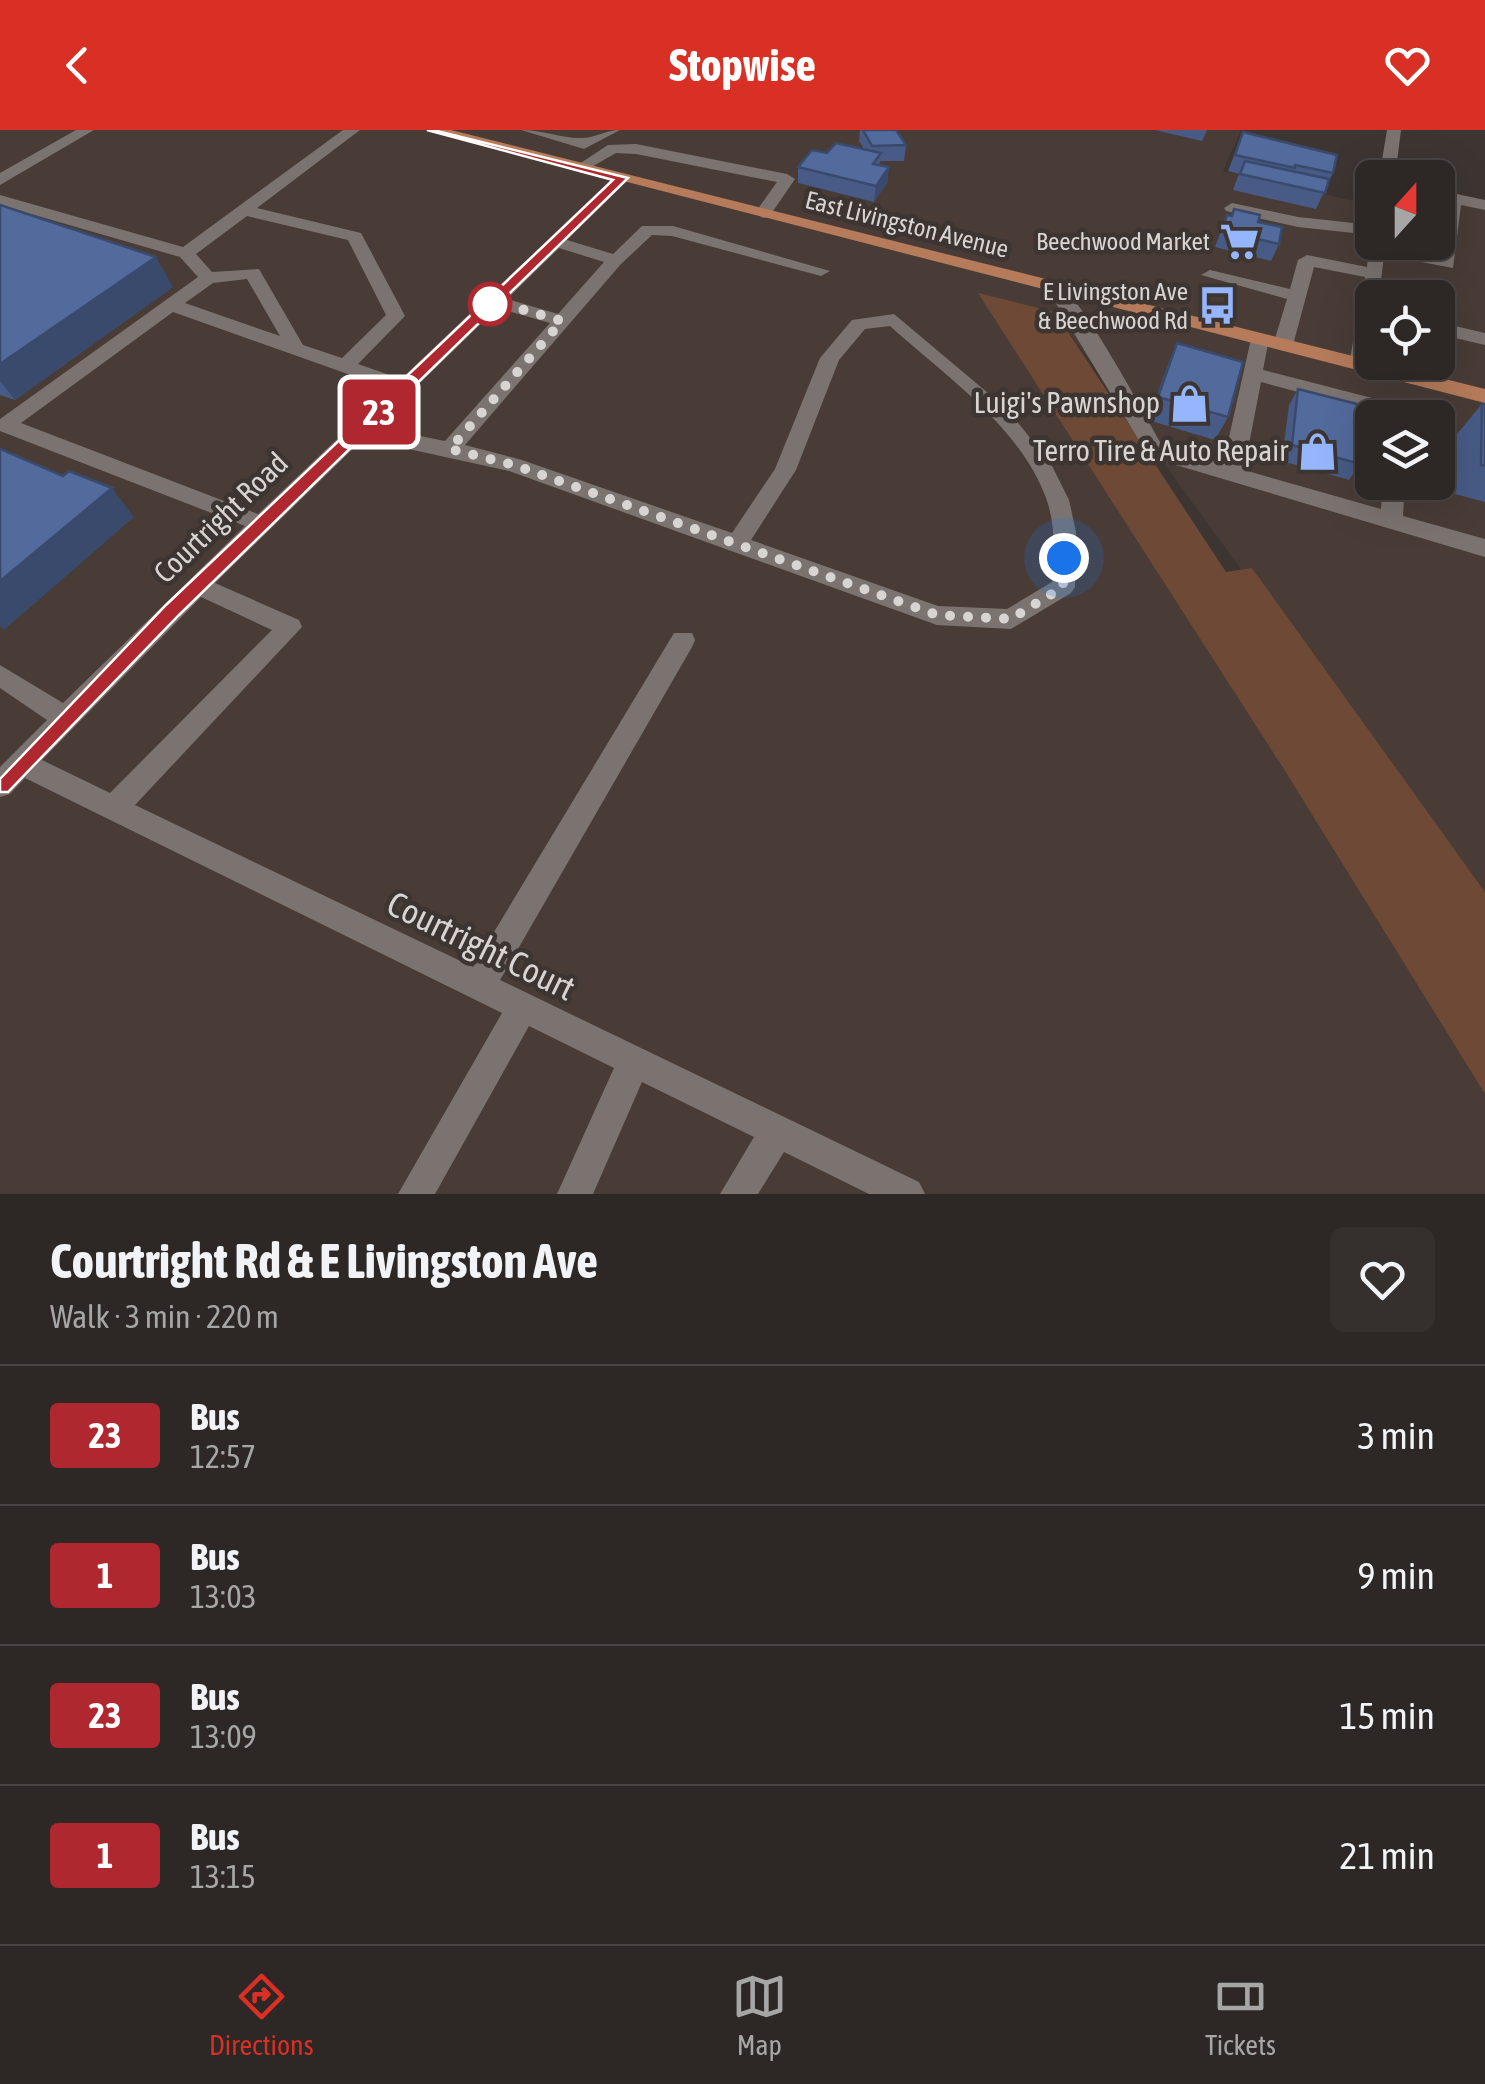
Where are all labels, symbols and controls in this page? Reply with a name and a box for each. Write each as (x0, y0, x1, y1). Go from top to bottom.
icon: back (50, 38, 105, 93)
icon: heart (1380, 38, 1435, 93)
text: Stopwise (669, 39, 816, 91)
north arrow (1355, 160, 1455, 260)
map controls (1355, 160, 1455, 500)
street label: East Livingston Avenue (803, 185, 1011, 263)
supermarket icon: Beechwood Market (1219, 220, 1261, 262)
place label: Beechwood Market (1036, 227, 1210, 255)
place label: E Livingston Ave & Beechwood Rd (1038, 277, 1188, 334)
button: locate (1355, 280, 1455, 380)
unlabelled marker (469, 283, 511, 325)
bus stop icon: E Livingston Ave & Beechwood Rd (1197, 284, 1239, 326)
line badge: 23 (334, 380, 424, 444)
shop icon: Luigi's Pawnshop (1169, 382, 1211, 424)
place label: Luigi's Pawnshop (974, 385, 1160, 419)
text: 23 (363, 392, 395, 432)
button: layers (1355, 400, 1455, 500)
shop icon: Terro Tire & Auto Repair (1297, 430, 1339, 472)
place label: Terro Tire & Auto Repair (1033, 433, 1289, 467)
street label: Courtright Road (146, 445, 294, 589)
your location (1039, 533, 1089, 583)
street label: Courtright Court (381, 882, 582, 1008)
button: heart (1330, 1227, 1435, 1332)
text: Courtright Rd & E Livingston Ave (50, 1233, 598, 1288)
text: Walk · 3 min · 220 m (50, 1298, 279, 1335)
text: Bus (190, 1395, 240, 1438)
text: 3 min (1357, 1414, 1435, 1457)
text: 23 (89, 1415, 121, 1455)
text: 12:57 (190, 1438, 256, 1475)
text: Bus (190, 1535, 240, 1578)
text: 9 min (1357, 1554, 1435, 1597)
text: 1 (97, 1555, 113, 1595)
text: 13:03 (190, 1578, 257, 1615)
text: Bus (190, 1675, 240, 1718)
text: 15 min (1340, 1694, 1435, 1737)
text: 23 (89, 1695, 121, 1735)
text: 13:09 (190, 1718, 257, 1755)
text: Bus (190, 1815, 240, 1858)
text: 21 min (1340, 1834, 1435, 1877)
text: 1 (97, 1835, 113, 1875)
text: 13:15 (190, 1858, 256, 1895)
tab: Directions (209, 1969, 314, 2061)
tab: Map (732, 1969, 787, 2061)
tab: Tickets (1205, 1969, 1276, 2061)

